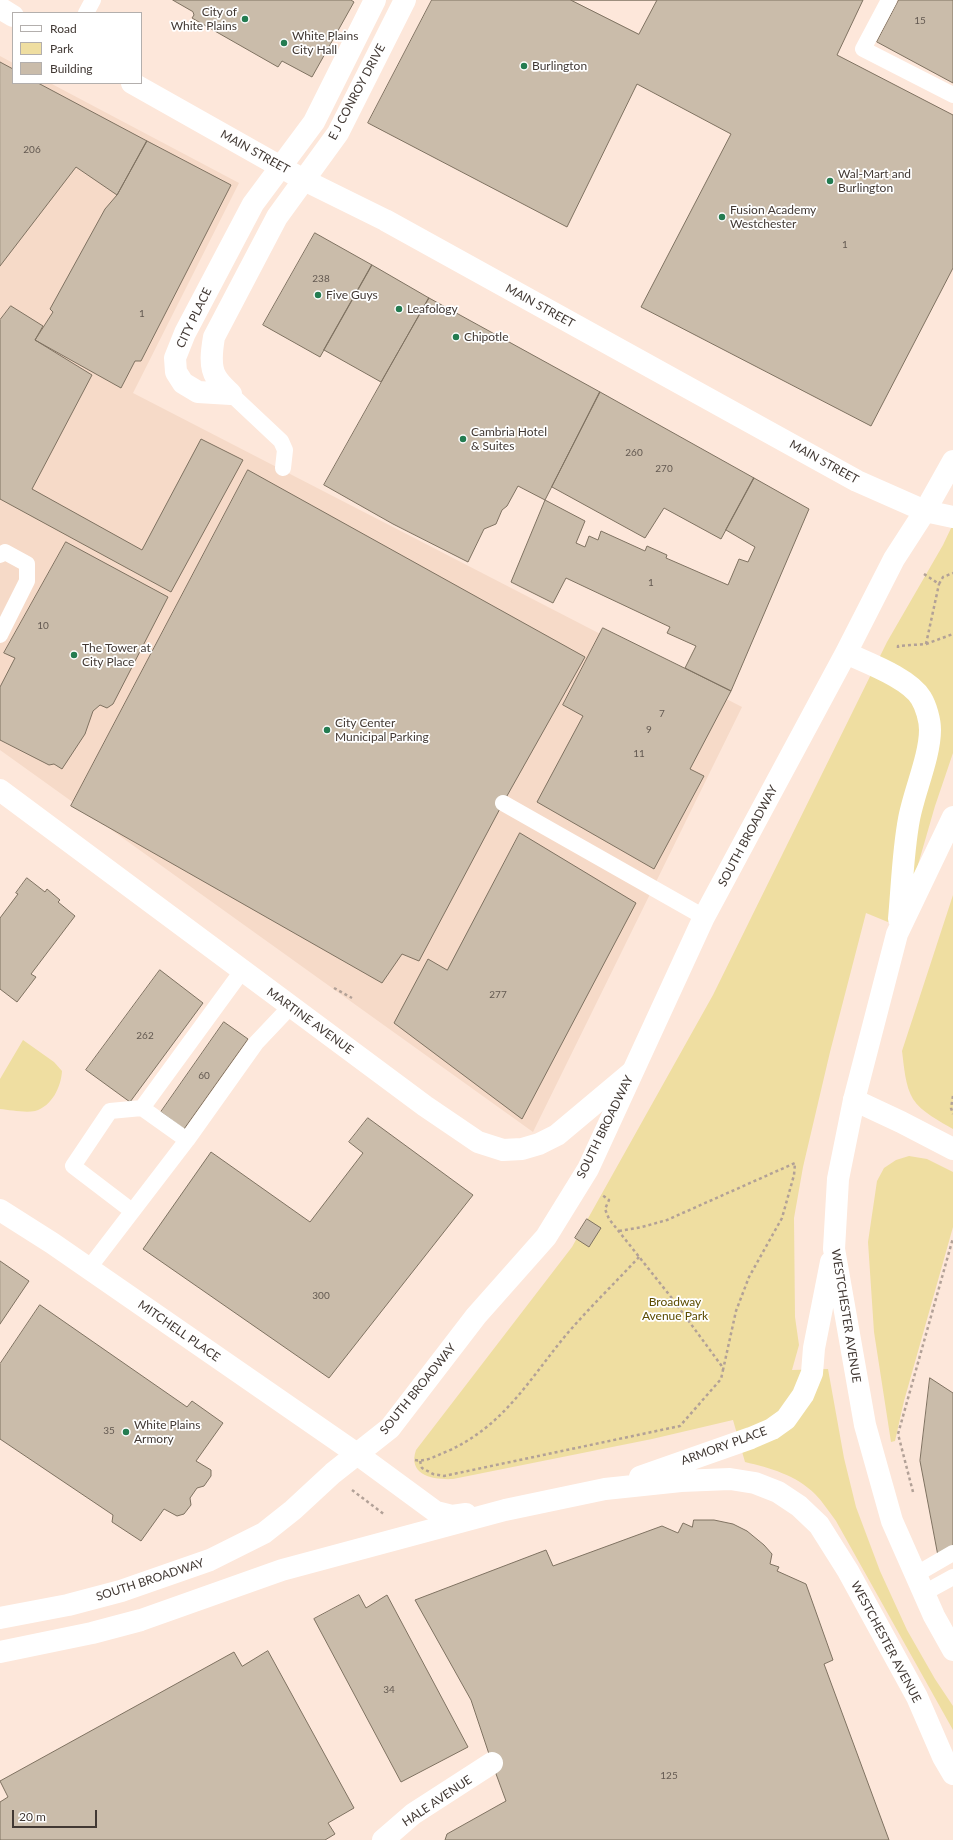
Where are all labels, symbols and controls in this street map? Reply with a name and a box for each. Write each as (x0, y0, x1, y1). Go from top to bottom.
place label: City of White Plains (171, 5, 237, 33)
legend (12, 12, 142, 84)
marker: City of White Plains (240, 14, 250, 24)
house number: 15 (914, 15, 926, 27)
text: Road (50, 21, 77, 36)
place label: White Plains City Hall (292, 29, 358, 57)
marker: White Plains City Hall (279, 38, 289, 48)
text: Park (50, 41, 73, 56)
street label: E J CONROY DRIVE (326, 41, 388, 143)
place label: Burlington (532, 59, 587, 73)
text: Building (50, 61, 93, 76)
marker: Burlington (519, 61, 529, 71)
street label: MAIN STREET (218, 127, 292, 177)
house number: 206 (23, 144, 41, 156)
place label: Wal-Mart and Burlington (838, 167, 911, 195)
marker: Wal-Mart and Burlington (825, 176, 835, 186)
place label: Fusion Academy Westchester (730, 203, 816, 231)
marker: Fusion Academy Westchester (717, 212, 727, 222)
house number: 1 (842, 239, 848, 251)
house number: 238 (312, 273, 330, 285)
street label: MAIN STREET (503, 281, 577, 331)
street label: CITY PLACE (173, 286, 215, 350)
place label: Five Guys (326, 288, 378, 302)
marker: Five Guys (313, 290, 323, 300)
place label: Leafology (407, 302, 458, 316)
marker: Leafology (394, 304, 404, 314)
house number: 1 (139, 308, 145, 320)
place label: Chipotle (464, 330, 508, 344)
marker: Chipotle (451, 332, 461, 342)
place label: Cambria Hotel & Suites (471, 425, 547, 453)
marker: Cambria Hotel & Suites (458, 434, 468, 444)
street label: MAIN STREET (787, 437, 861, 487)
house number: 260 (625, 447, 643, 459)
house number: 270 (655, 463, 673, 475)
house number: 1 (648, 577, 654, 589)
house number: 10 (37, 620, 49, 632)
place label: The Tower at City Place (82, 641, 151, 669)
marker: The Tower at City Place (69, 650, 79, 660)
house number: 7 (659, 708, 665, 720)
place label: City Center Municipal Parking (335, 716, 429, 744)
house number: 9 (646, 724, 652, 736)
marker: City Center Municipal Parking (322, 725, 332, 735)
house number: 11 (633, 748, 645, 760)
street label: SOUTH BROADWAY (715, 783, 781, 889)
street label: MARTINE AVENUE (264, 985, 356, 1057)
house number: 277 (489, 989, 507, 1001)
house number: 262 (136, 1030, 154, 1042)
house number: 60 (198, 1070, 210, 1082)
street label: SOUTH BROADWAY (574, 1073, 636, 1181)
street label: WESTCHESTER AVENUE (828, 1248, 864, 1384)
house number: 300 (312, 1290, 330, 1302)
park label: Broadway Avenue Park (642, 1295, 708, 1323)
street label: MITCHELL PLACE (135, 1297, 223, 1365)
street label: SOUTH BROADWAY (377, 1341, 459, 1437)
place label: White Plains Armory (134, 1418, 200, 1446)
street label: ARMORY PLACE (679, 1424, 769, 1468)
house number: 35 (103, 1425, 115, 1437)
marker: White Plains Armory (121, 1427, 131, 1437)
street label: SOUTH BROADWAY (94, 1556, 206, 1604)
street label: WESTCHESTER AVENUE (848, 1579, 924, 1705)
house number: 34 (383, 1684, 395, 1696)
house number: 125 (660, 1770, 678, 1782)
street label: HALE AVENUE (399, 1772, 475, 1830)
scale bar (14, 1802, 99, 1828)
text: 20 m (19, 1809, 46, 1824)

